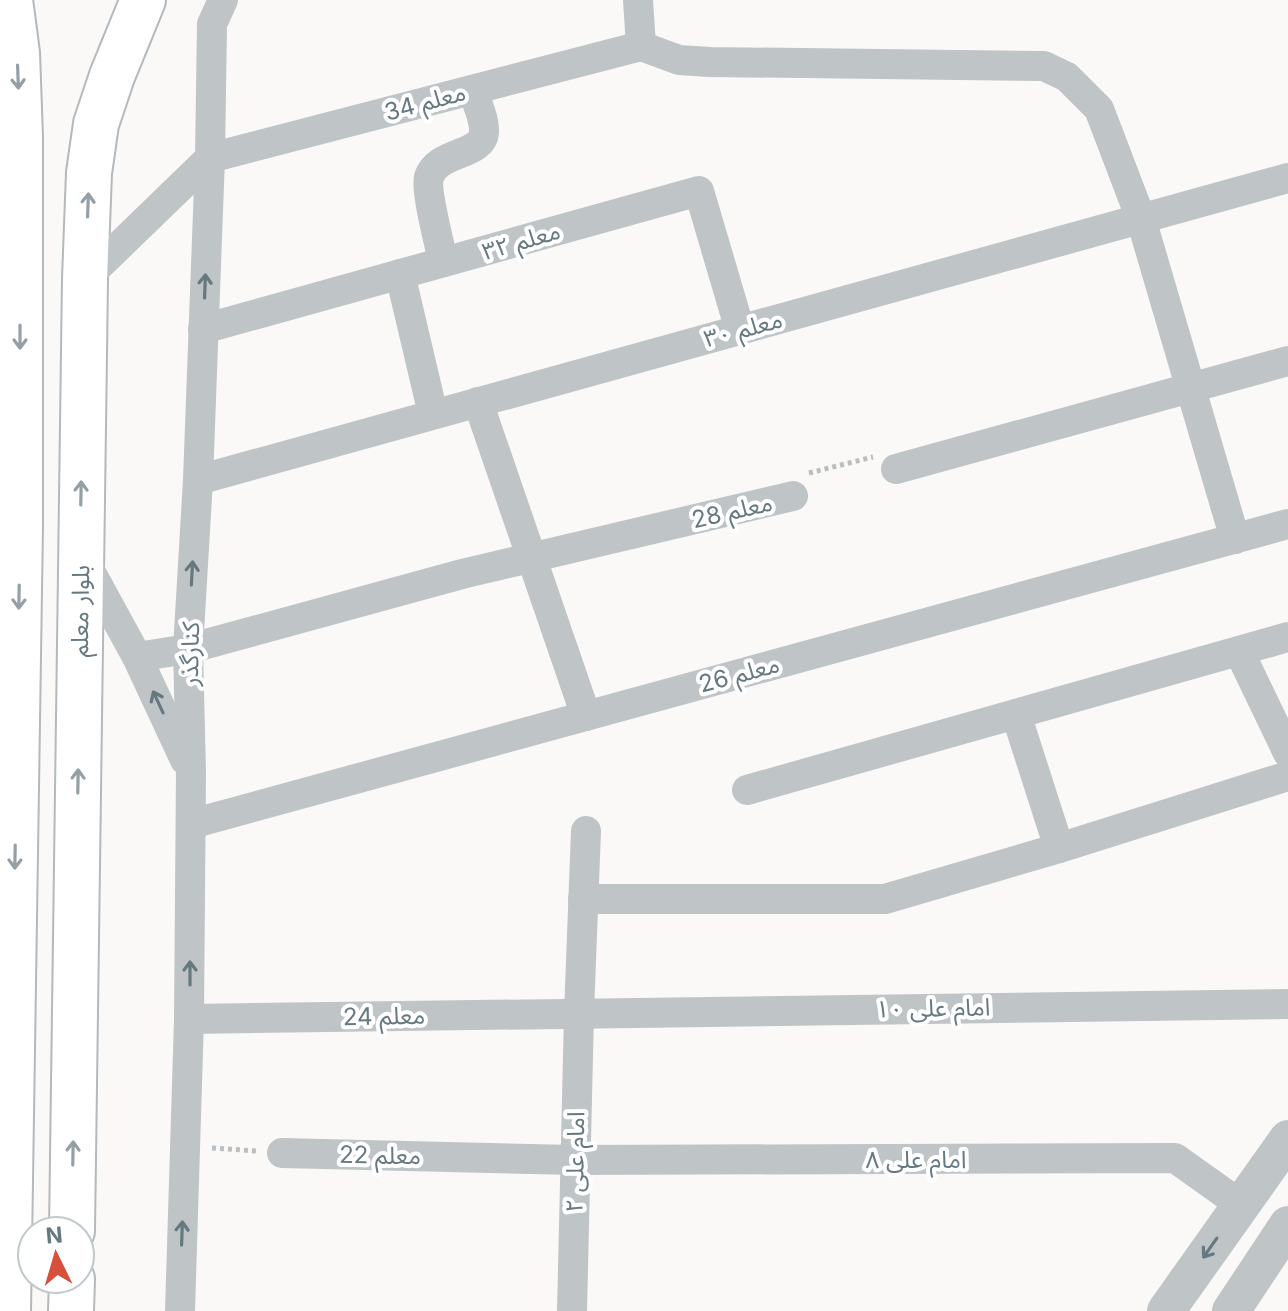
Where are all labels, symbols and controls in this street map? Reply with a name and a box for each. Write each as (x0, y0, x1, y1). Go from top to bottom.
one-way arrow (10, 63, 25, 90)
street label: معلم 34 (381, 77, 470, 130)
one-way arrow (80, 192, 95, 219)
street label: معلم ۳۲ (479, 216, 564, 269)
one-way arrow (197, 273, 212, 300)
street label: معلم ۳۰ (701, 305, 786, 356)
one-way arrow (12, 323, 28, 350)
one-way arrow (74, 480, 89, 507)
street label: معلم 28 (689, 488, 776, 537)
one-way arrow (185, 560, 200, 587)
street label: بلوار معلم (65, 565, 98, 657)
one-way arrow (11, 583, 27, 610)
street label: کنارگذر (175, 620, 205, 687)
street label: معلم 26 (696, 649, 783, 702)
one-way arrow (150, 690, 165, 714)
one-way arrow (70, 768, 86, 795)
one-way arrow (7, 843, 23, 870)
one-way arrow (182, 960, 198, 987)
street label: امام علی ۱۰ (875, 993, 991, 1027)
street label: معلم 24 (343, 1001, 425, 1034)
street label: امام علی ۲ (560, 1111, 594, 1213)
one-way arrow (65, 1140, 81, 1167)
street label: معلم 22 (339, 1140, 421, 1173)
street label: امام علی ۸ (865, 1145, 967, 1178)
north arrow (16, 1215, 96, 1295)
one-way arrow (175, 1220, 190, 1247)
text: N (45, 1221, 64, 1249)
one-way arrow (1202, 1237, 1218, 1259)

